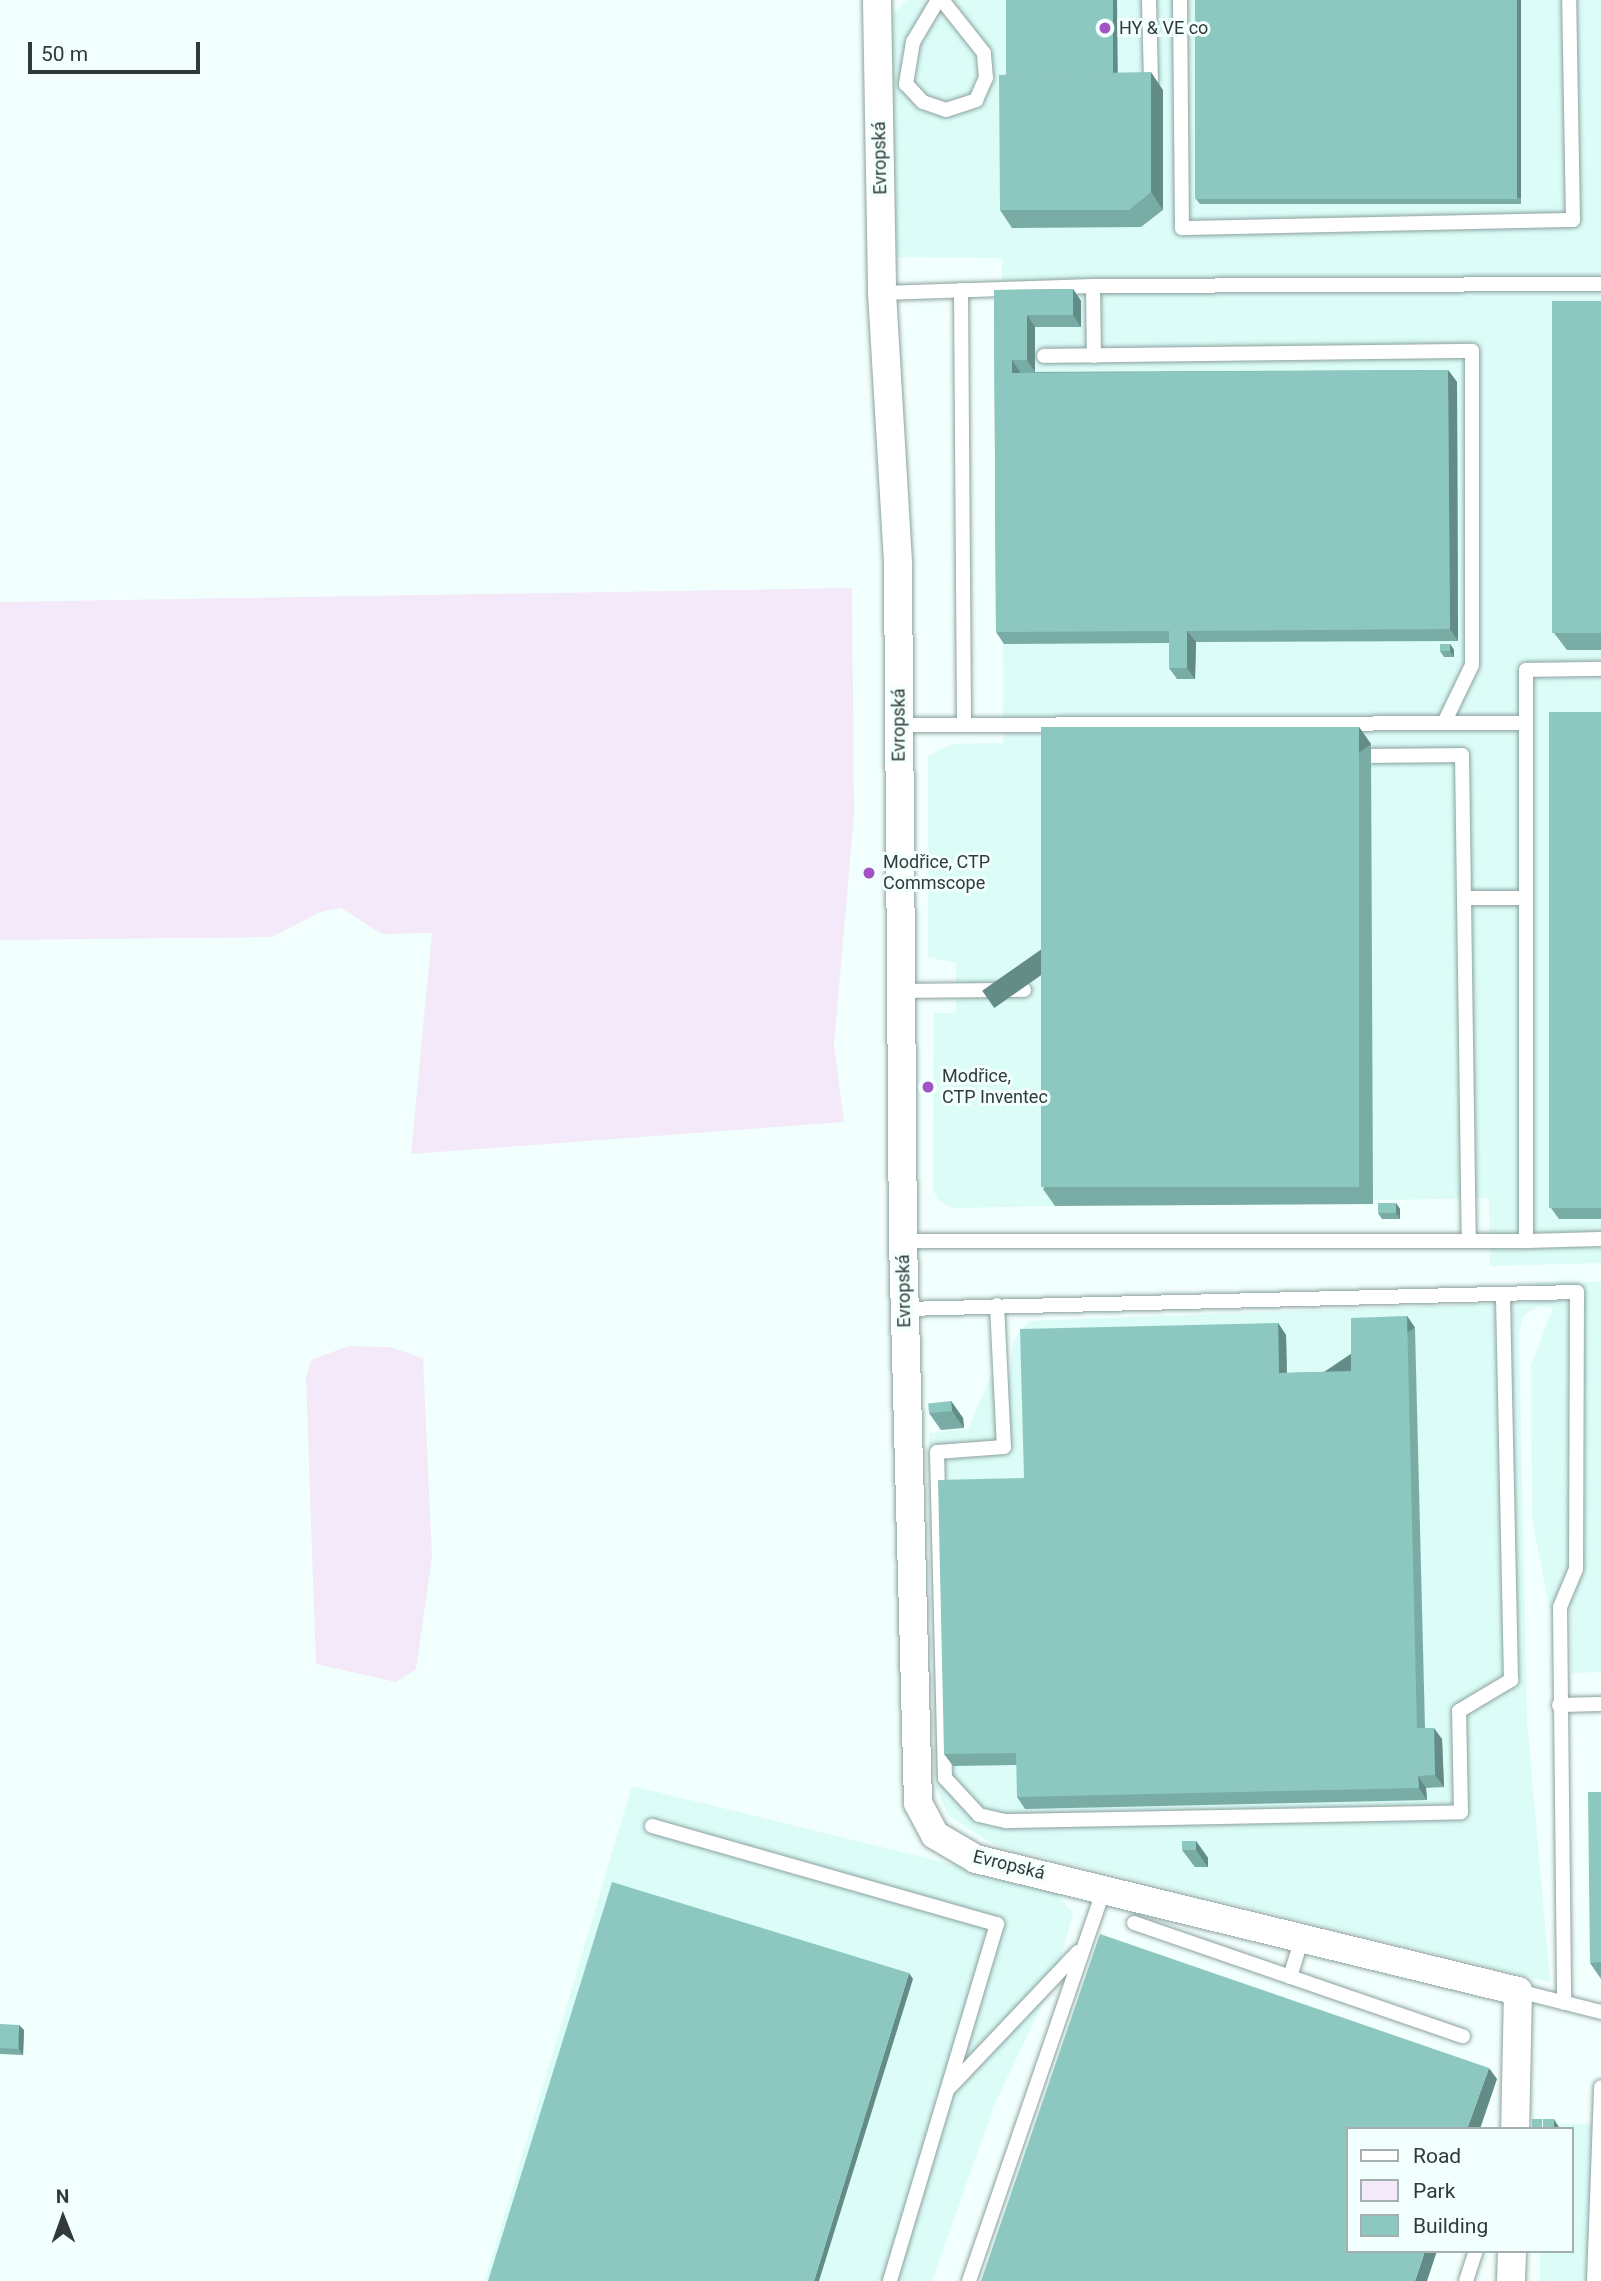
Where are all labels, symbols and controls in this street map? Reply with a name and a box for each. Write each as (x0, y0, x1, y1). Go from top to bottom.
place label: HY & VE co (1119, 17, 1208, 39)
marker: HY & VE co (1097, 20, 1113, 36)
scale bar (32, 28, 203, 72)
text: 50 m (41, 42, 88, 66)
street label: Evropská (869, 121, 891, 195)
street label: Evropská (888, 688, 910, 762)
place label: Modřice, CTP Commscope (883, 852, 990, 894)
marker: Modřice, CTP Commscope (861, 865, 877, 881)
place label: Modřice, CTP Inventec (942, 1066, 1048, 1108)
marker: Modřice, CTP Inventec (920, 1079, 936, 1095)
street label: Evropská (893, 1254, 915, 1328)
street label: Evropská (971, 1846, 1047, 1884)
legend (1346, 2127, 1573, 2253)
text: Road (1413, 2144, 1461, 2168)
text: Park (1413, 2179, 1455, 2203)
north arrow (28, 2183, 98, 2253)
text: N (56, 2185, 70, 2208)
text: Building (1413, 2214, 1488, 2238)

